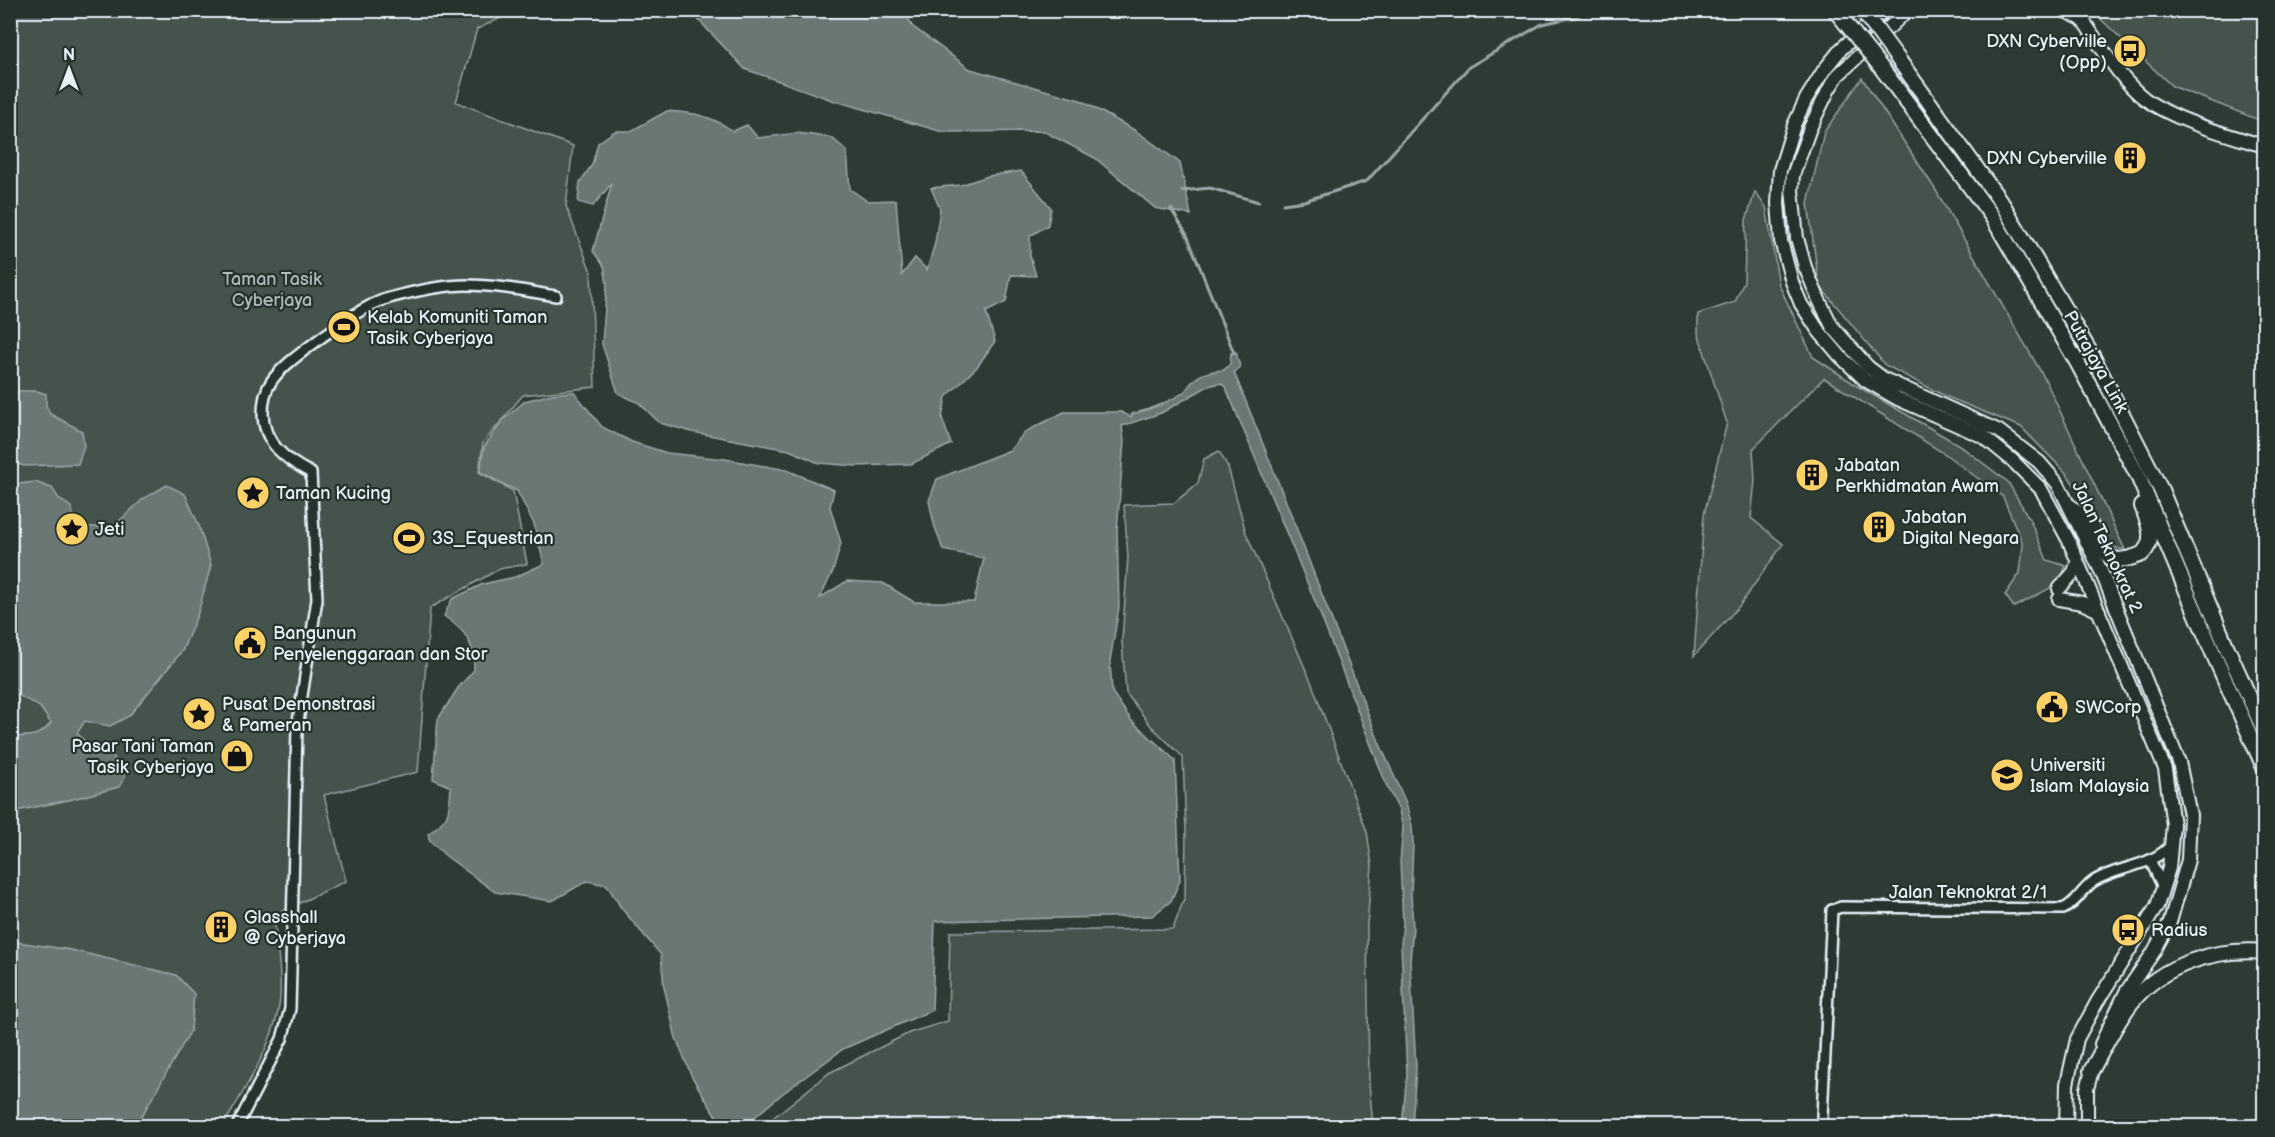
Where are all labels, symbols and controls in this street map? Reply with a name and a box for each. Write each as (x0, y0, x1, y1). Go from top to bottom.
place label: DXN Cyberville (Opp) (1986, 31, 2107, 73)
bus stop icon: DXN Cyberville (Opp) (2112, 33, 2148, 69)
north arrow (39, 39, 99, 99)
text: N (63, 46, 75, 65)
building icon: DXN Cyberville (2112, 140, 2148, 176)
place label: DXN Cyberville (1986, 148, 2107, 169)
park label: Taman Tasik Cyberjaya (222, 269, 322, 311)
place label: Kelab Komuniti Taman Tasik Cyberjaya (367, 307, 547, 349)
street label: Putrajaya Link (2059, 307, 2133, 417)
sports icon: Kelab Komuniti Taman Tasik Cyberjaya (326, 309, 362, 345)
place label: Jabatan Perkhidmatan Awam (1835, 455, 1999, 497)
building icon: Jabatan Perkhidmatan Awam (1794, 457, 1830, 493)
place icon: Taman Kucing (235, 475, 271, 511)
street label: Jalan Teknokrat 2 (2067, 478, 2147, 616)
place label: Taman Kucing (276, 483, 391, 504)
place label: Jabatan Digital Negara (1902, 507, 2019, 549)
building icon: Jabatan Digital Negara (1861, 509, 1897, 545)
place icon: Jeti (54, 511, 90, 547)
place label: Jeti (95, 519, 124, 540)
sports icon: 3S_Equestrian (391, 520, 427, 556)
place label: 3S_Equestrian (432, 528, 554, 549)
place label: Bangunun Penyelenggaraan dan Stor (273, 623, 488, 665)
public building icon: Bangunun Penyelenggaraan dan Stor (232, 625, 268, 661)
public building icon: SWCorp (2034, 689, 2070, 725)
place label: Pusat Demonstrasi & Pameran (222, 694, 376, 736)
place icon: Pusat Demonstrasi & Pameran (181, 696, 217, 732)
place label: SWCorp (2075, 697, 2142, 718)
place label: Pasar Tani Taman Tasik Cyberjaya (71, 736, 214, 778)
shop icon: Pasar Tani Taman Tasik Cyberjaya (219, 738, 255, 774)
place label: Universiti Islam Malaysia (2030, 755, 2149, 797)
school or university icon: Universiti Islam Malaysia (1989, 757, 2025, 793)
street label: Jalan Teknokrat 2/1 (1889, 882, 2047, 903)
place label: Glasshall @ Cyberjaya (244, 907, 346, 949)
building icon: Glasshall @ Cyberjaya (203, 909, 239, 945)
bus stop icon: Radius (2110, 912, 2146, 948)
place label: Radius (2151, 920, 2208, 941)

